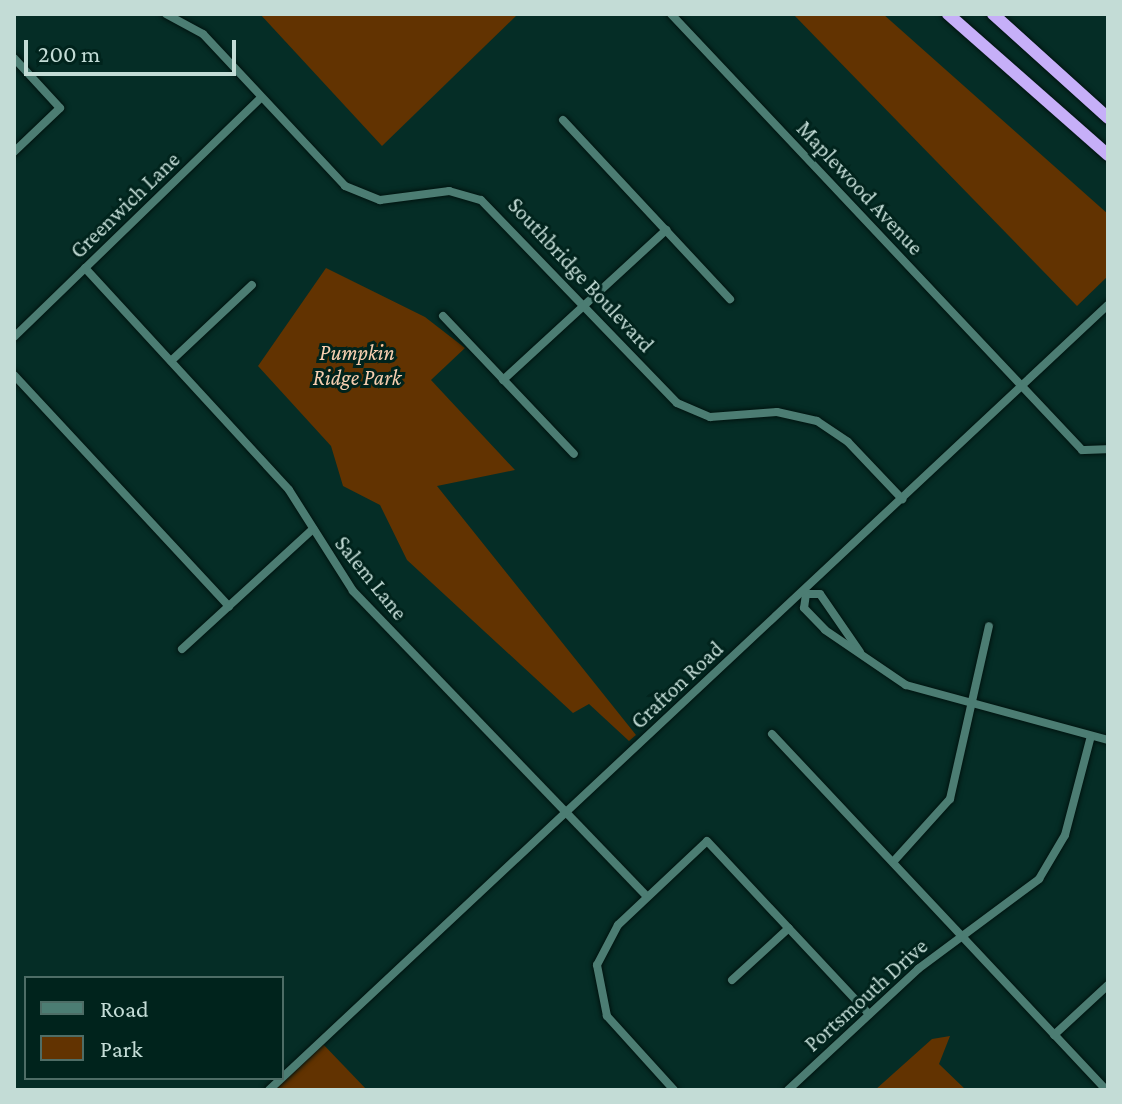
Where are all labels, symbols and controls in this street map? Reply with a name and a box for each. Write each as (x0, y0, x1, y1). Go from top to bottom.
scale bar (28, 24, 240, 74)
text: 200 m (38, 40, 100, 67)
street label: Maplewood Avenue (791, 115, 929, 261)
street label: Greenwich Lane (65, 146, 185, 264)
street label: Southbridge Boulevard (503, 192, 659, 358)
park label: Pumpkin Ridge Park (313, 339, 401, 390)
street label: Salem Lane (329, 531, 413, 625)
street label: Grafton Road (625, 636, 729, 734)
street label: Portsmouth Drive (799, 933, 933, 1057)
legend (24, 976, 284, 1080)
text: Road (100, 995, 149, 1022)
text: Park (100, 1035, 143, 1062)

